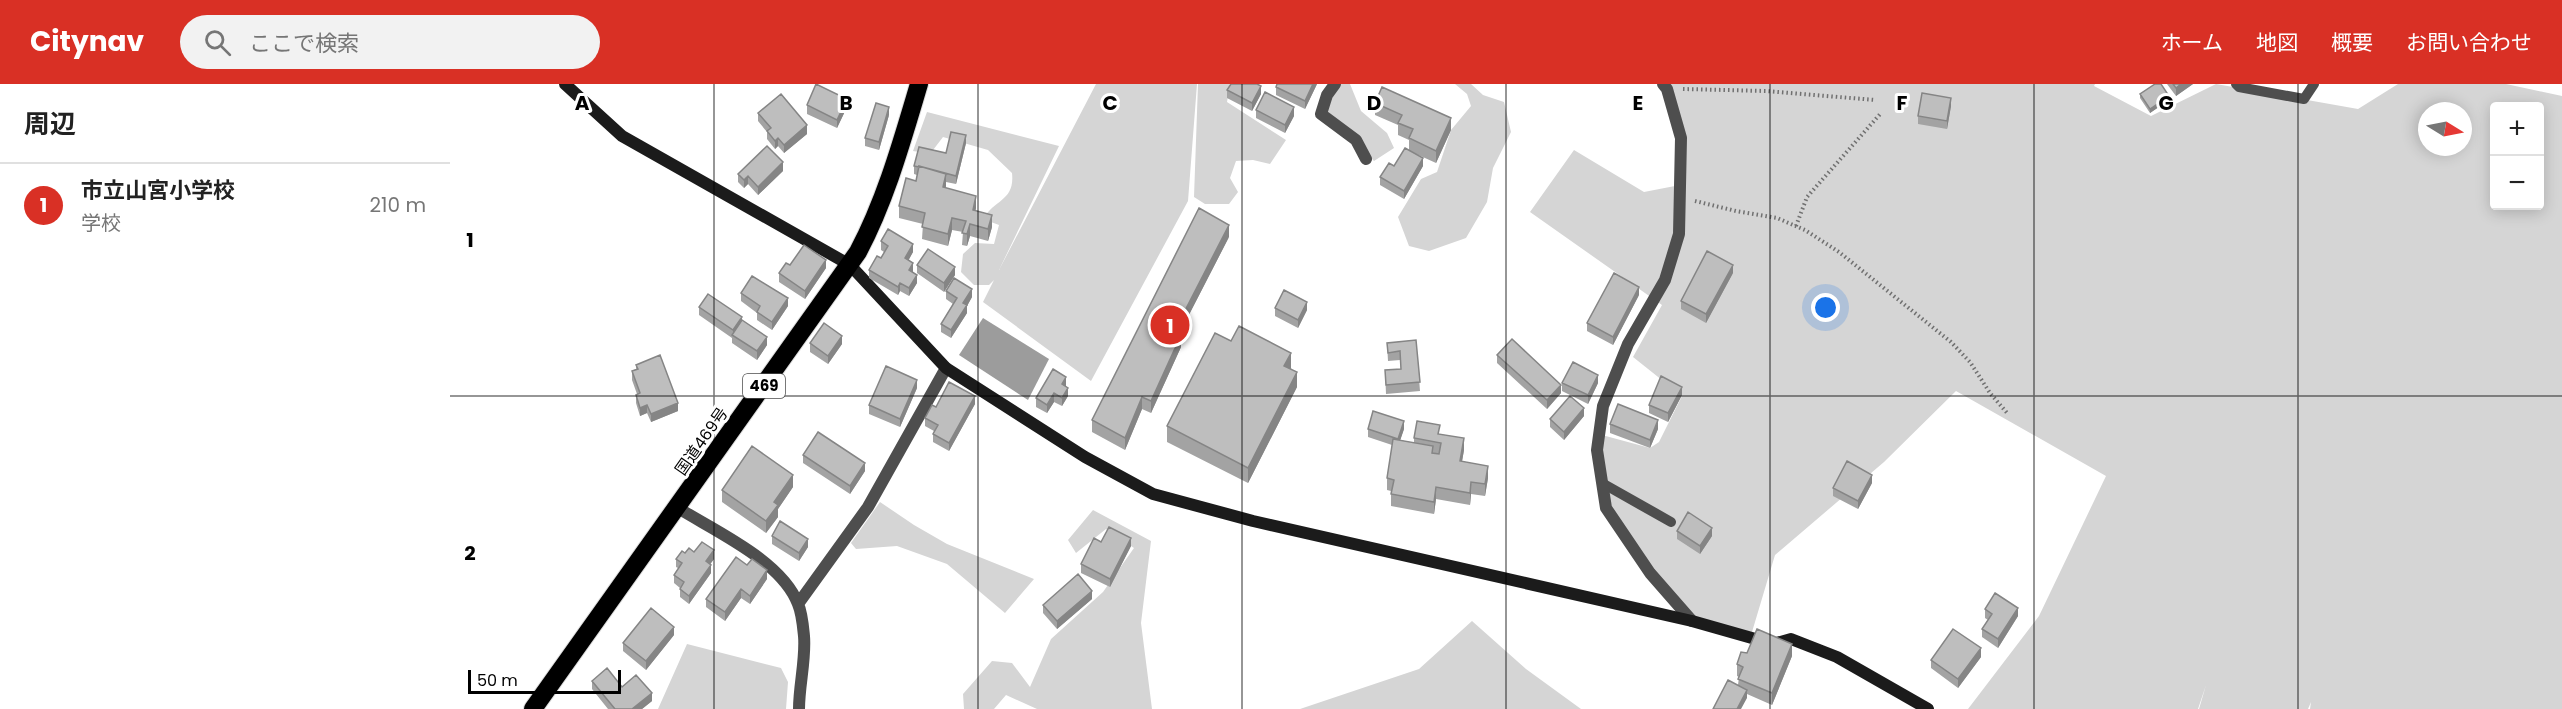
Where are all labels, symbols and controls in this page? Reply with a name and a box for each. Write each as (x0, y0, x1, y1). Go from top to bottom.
search box (180, 15, 600, 69)
text: Citynav (30, 22, 144, 61)
icon: search (201, 26, 234, 59)
text: ここで検索 (249, 28, 359, 59)
text: ホーム (2161, 28, 2223, 57)
text: 地図 (2256, 28, 2298, 57)
text: 概要 (2331, 28, 2373, 57)
text: お問い合わせ (2406, 28, 2532, 57)
text: A (575, 89, 590, 117)
text: B (839, 89, 853, 117)
text: C (1102, 89, 1118, 117)
text: D (1367, 89, 1381, 117)
text: E (1633, 89, 1643, 117)
text: F (1897, 89, 1908, 117)
text: G (2158, 89, 2174, 117)
north arrow (2418, 102, 2472, 156)
map controls (2490, 102, 2544, 210)
button: + (2490, 102, 2544, 156)
text: 周辺 (24, 106, 76, 142)
button: − (2490, 156, 2544, 210)
text: 市立山宮小学校 (81, 175, 235, 206)
text: 1 (40, 191, 47, 219)
text: 210 m (370, 191, 426, 219)
text: 学校 (81, 209, 121, 237)
text: 1 (466, 226, 474, 254)
your location (1811, 293, 1840, 322)
pin: 1 (1150, 302, 1190, 348)
road number: 469 (743, 374, 785, 398)
street label: 国道469号 (670, 403, 733, 480)
text: 2 (464, 539, 476, 567)
scale bar (468, 667, 621, 694)
text: 50 m (477, 669, 518, 692)

